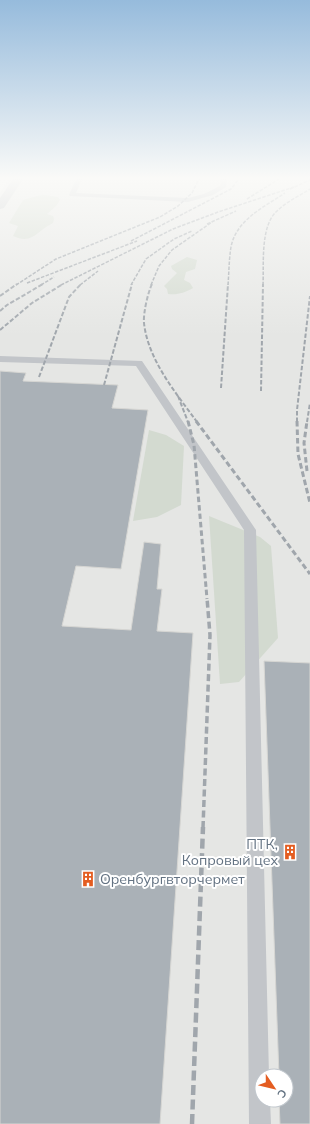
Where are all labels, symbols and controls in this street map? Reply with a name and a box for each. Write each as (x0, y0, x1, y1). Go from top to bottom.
place label: ПТК, Копровый цех (182, 835, 278, 869)
building icon: ПТК, Копровый цех (281, 843, 299, 861)
building icon: Оренбургвторчермет (79, 870, 97, 888)
place label: Оренбургвторчермет (100, 870, 245, 888)
north arrow (254, 1068, 294, 1108)
text: С (274, 1087, 290, 1101)

